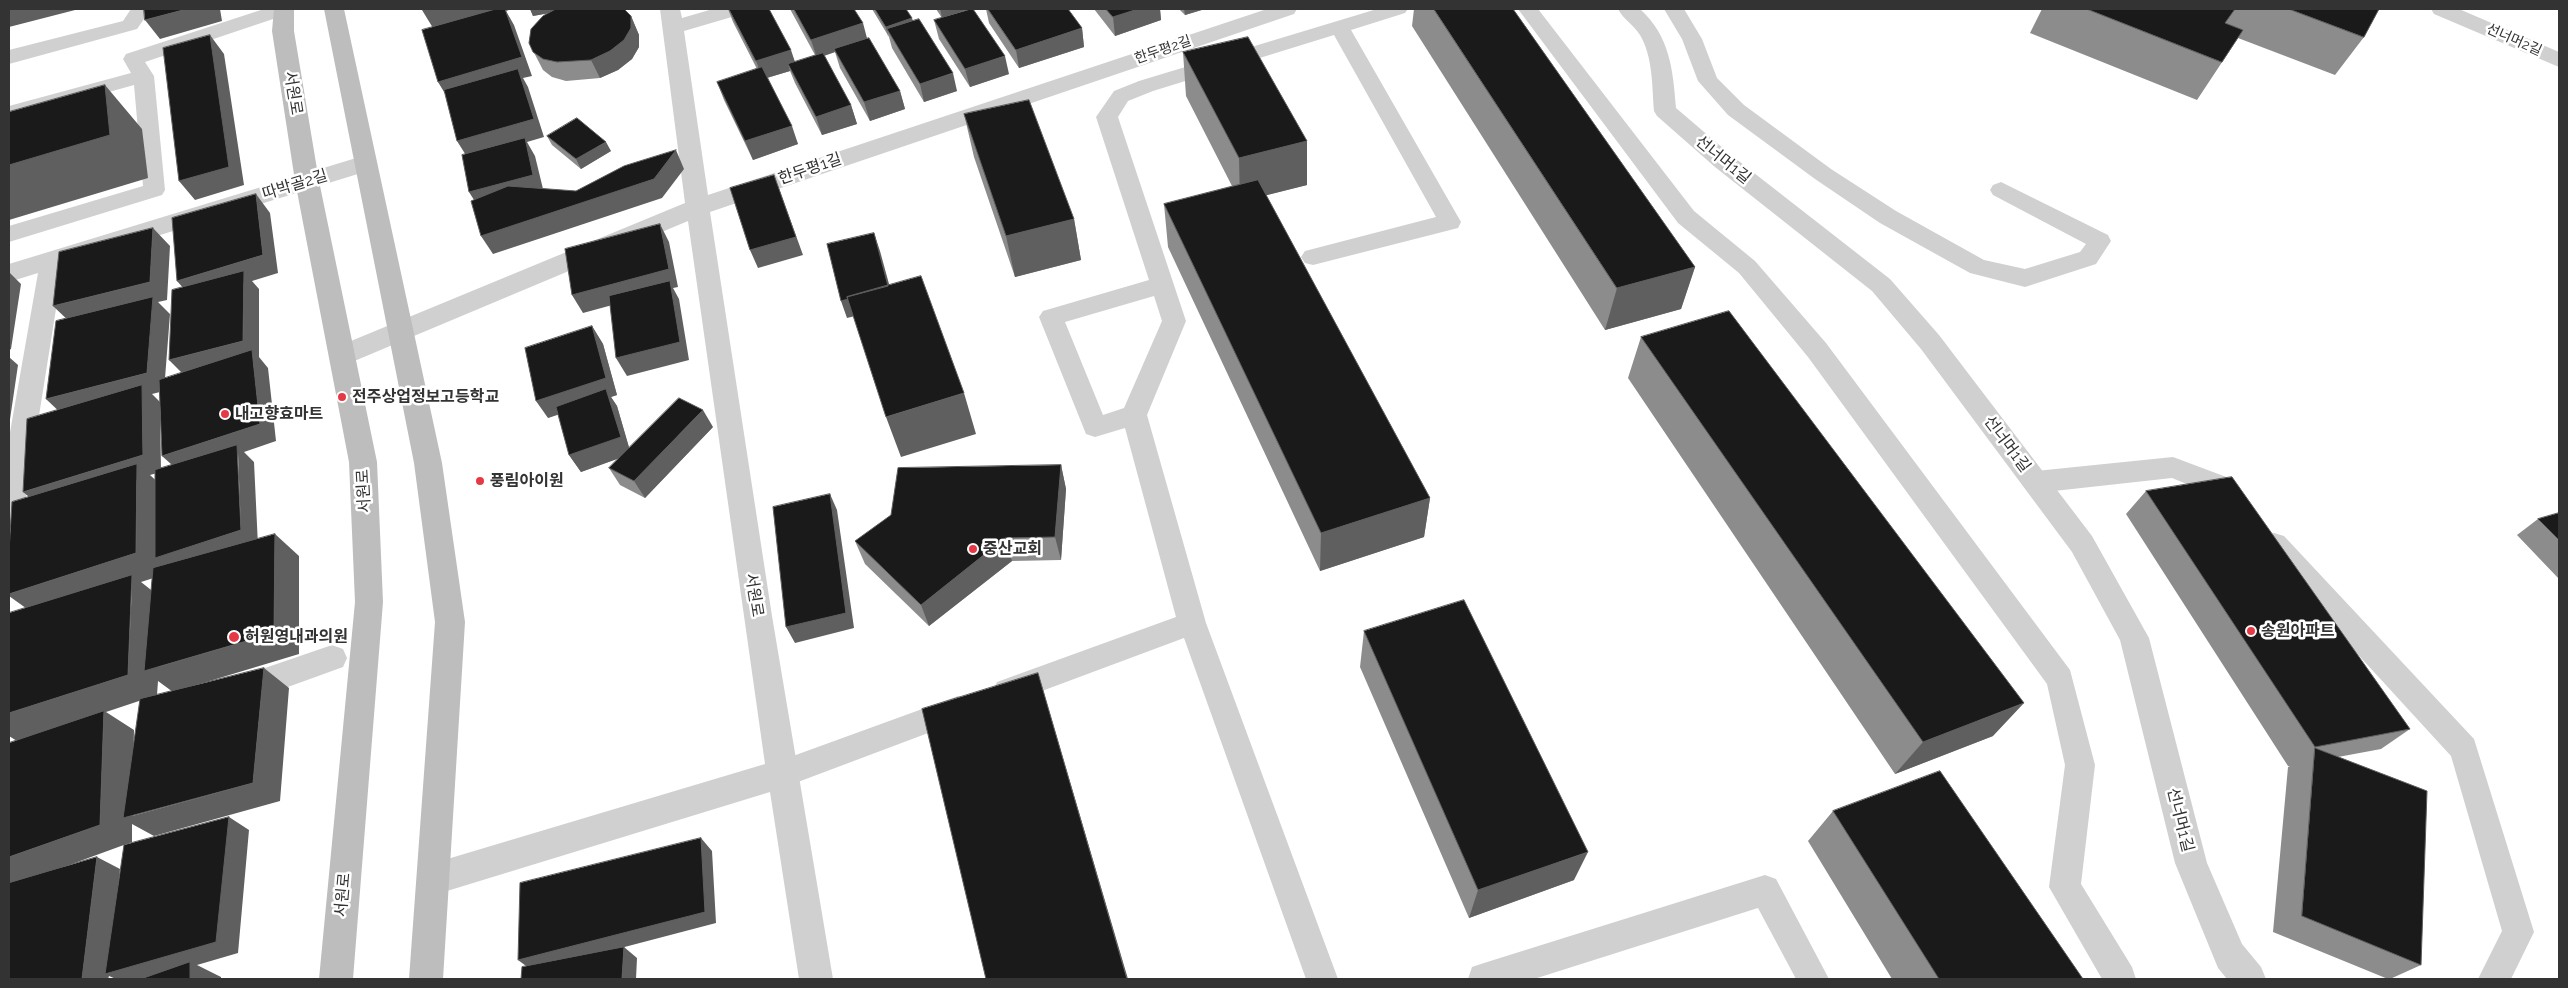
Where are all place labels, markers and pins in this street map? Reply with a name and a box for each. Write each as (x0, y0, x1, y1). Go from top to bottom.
place label: 전주상업정보고등학교 (352, 387, 499, 407)
marker: 전주상업정보고등학교 (336, 391, 348, 403)
place label: 내고향효마트 (235, 404, 323, 424)
marker: 내고향효마트 (219, 408, 231, 420)
place label: 풍림아이원 (490, 471, 564, 491)
marker: 풍림아이원 (474, 475, 486, 487)
place label: 중산교회 (983, 539, 1042, 559)
marker: 중산교회 (967, 543, 979, 555)
place label: 송원아파트 (2261, 621, 2335, 641)
marker: 송원아파트 (2245, 625, 2257, 637)
place label: 허원영내과의원 (245, 627, 348, 647)
marker: 허원영내과의원 (227, 630, 241, 644)

